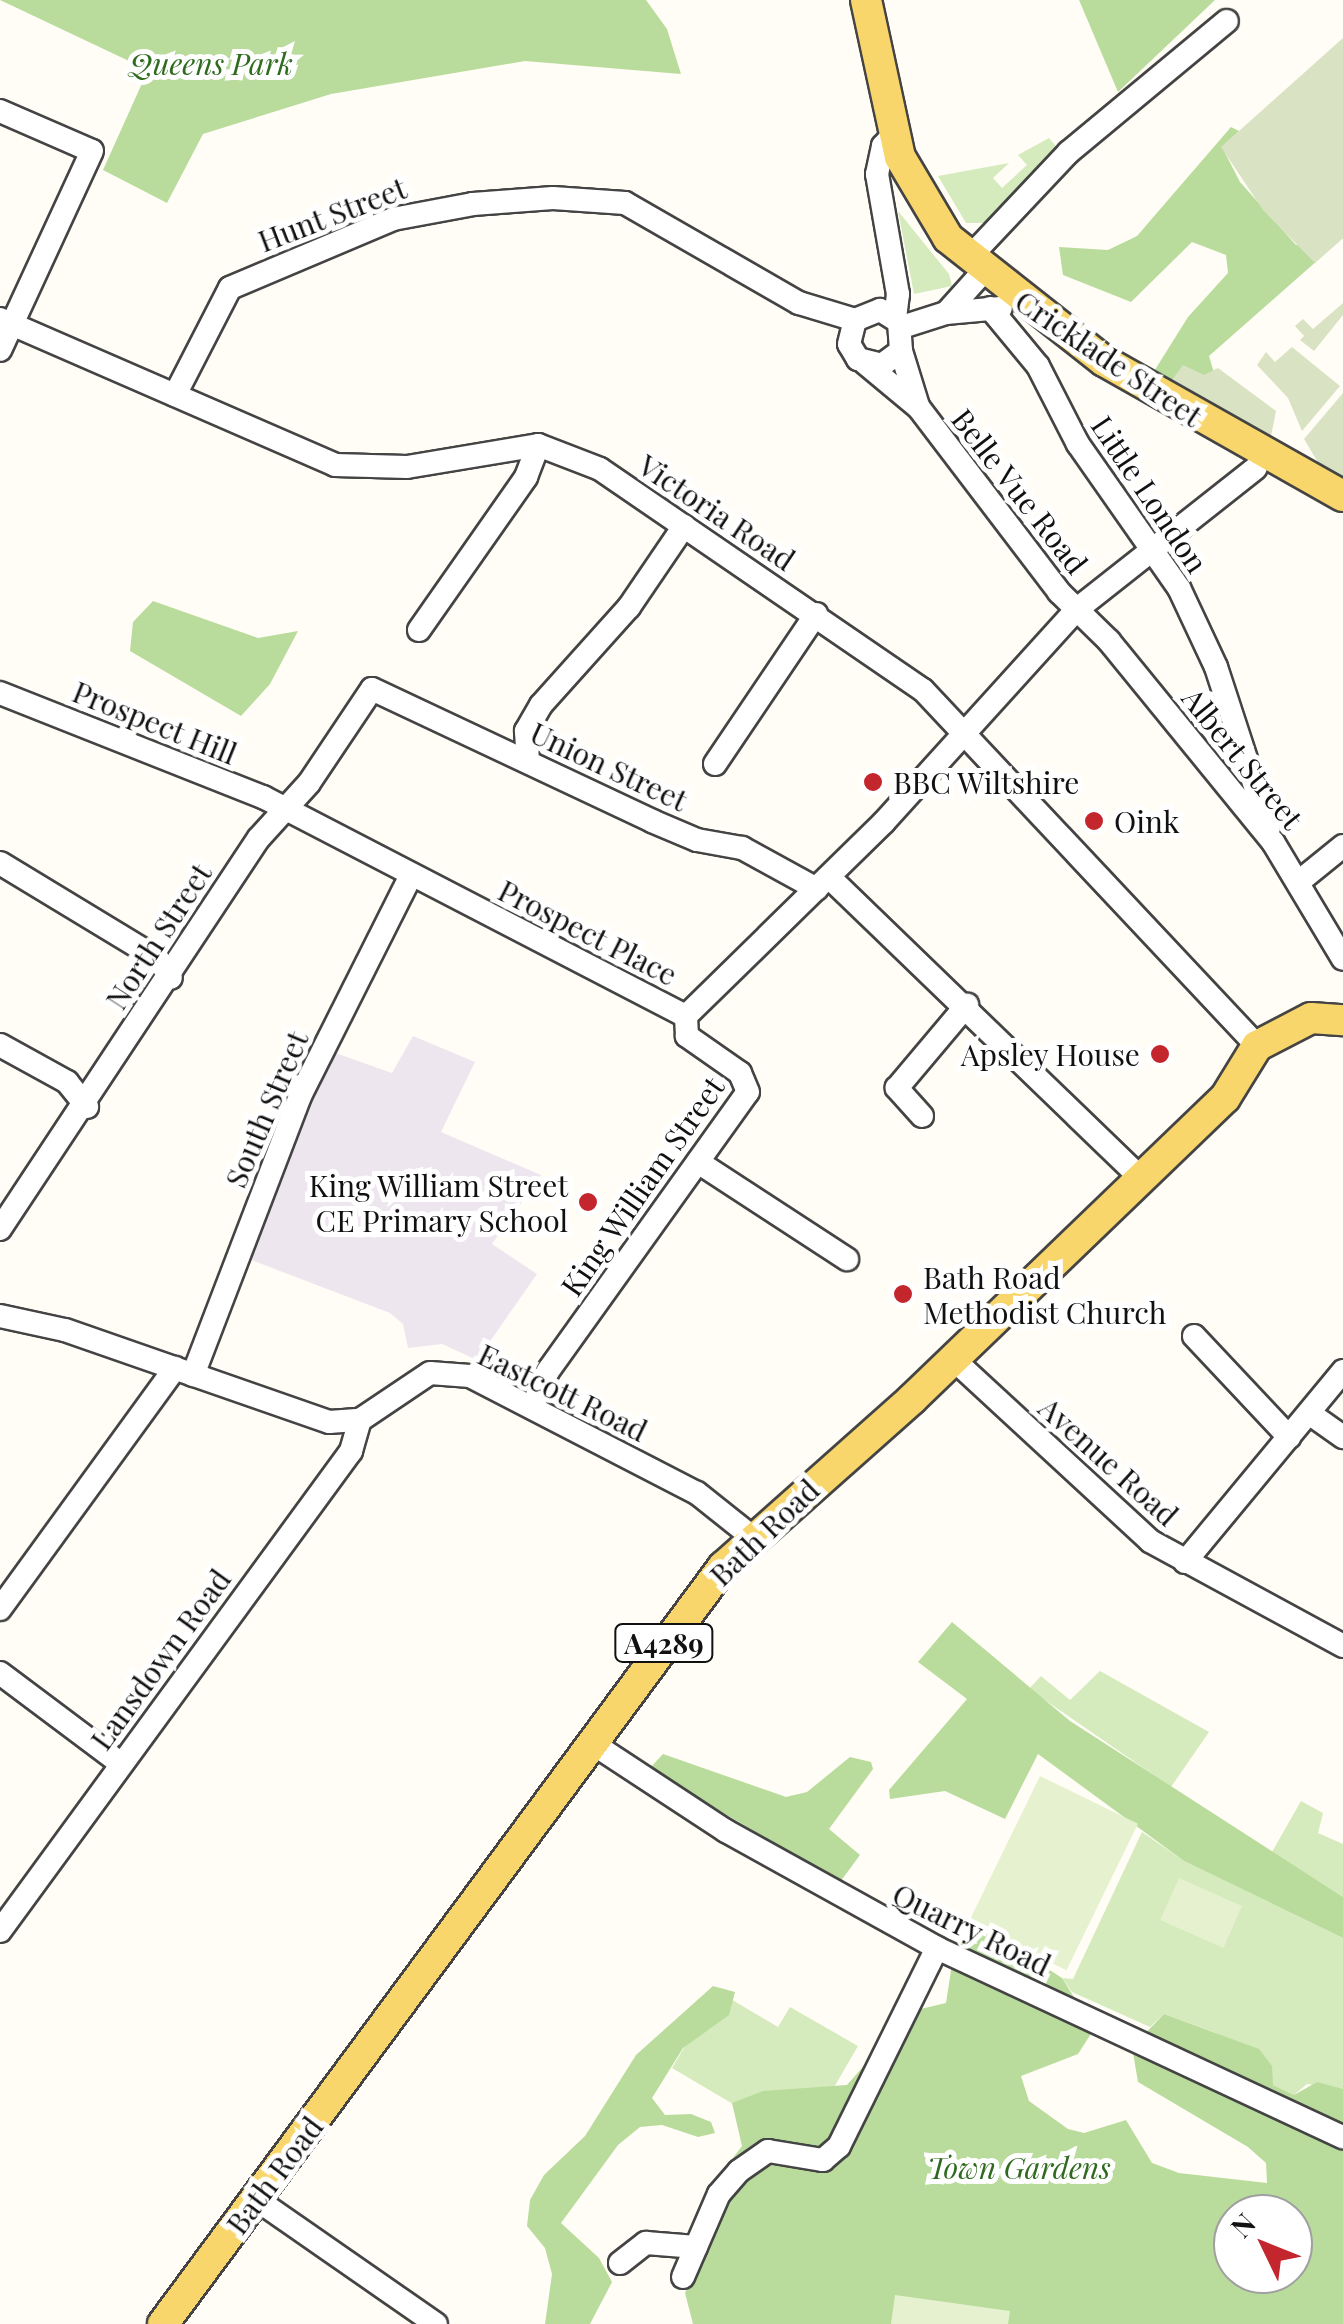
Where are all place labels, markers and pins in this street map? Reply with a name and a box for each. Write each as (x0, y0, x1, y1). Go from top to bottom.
place label: BBC Wiltshire (893, 764, 1080, 800)
marker: BBC Wiltshire (862, 771, 884, 793)
place label: Oink (1114, 803, 1179, 839)
marker: Oink (1083, 810, 1105, 832)
place label: Apsley House (960, 1036, 1140, 1072)
marker: Apsley House (1149, 1043, 1171, 1065)
place label: King William Street CE Primary School (308, 1167, 568, 1238)
marker: King William Street CE Primary School (577, 1191, 599, 1213)
place label: Bath Road Methodist Church (923, 1259, 1167, 1330)
marker: Bath Road Methodist Church (892, 1283, 914, 1305)

